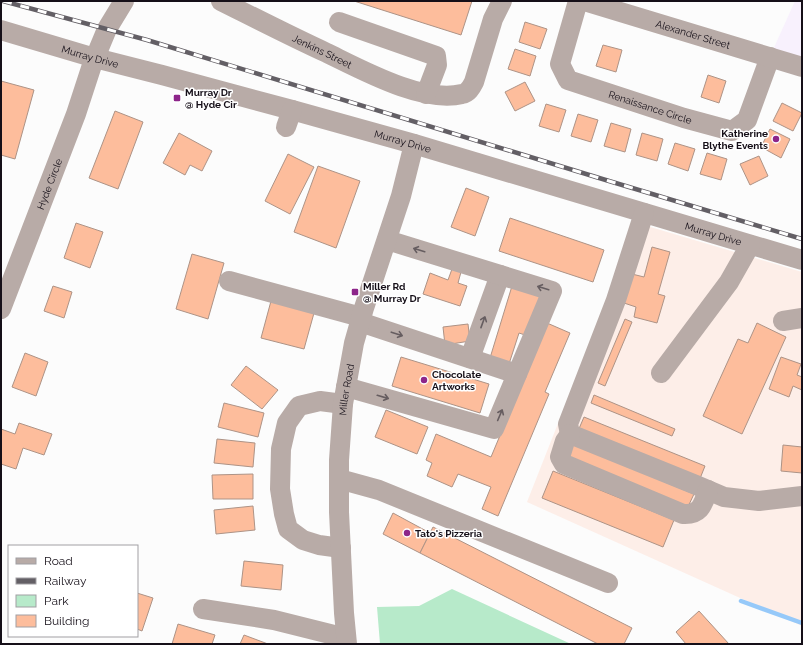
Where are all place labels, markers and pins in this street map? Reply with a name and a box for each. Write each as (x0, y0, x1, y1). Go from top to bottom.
place label: Murray Dr @ Hyde Cir (185, 87, 237, 110)
marker: Murray Dr @ Hyde Cir (172, 93, 182, 103)
place label: Katherine Blythe Events (702, 128, 768, 151)
marker: Katherine Blythe Events (771, 134, 781, 144)
place label: Miller Rd @ Murray Dr (363, 281, 421, 304)
marker: Miller Rd @ Murray Dr (350, 287, 360, 297)
place label: Chocolate Artworks (432, 369, 481, 392)
marker: Chocolate Artworks (419, 375, 429, 385)
marker: Tato's Pizzeria (402, 528, 412, 538)
place label: Tato's Pizzeria (415, 528, 482, 539)

